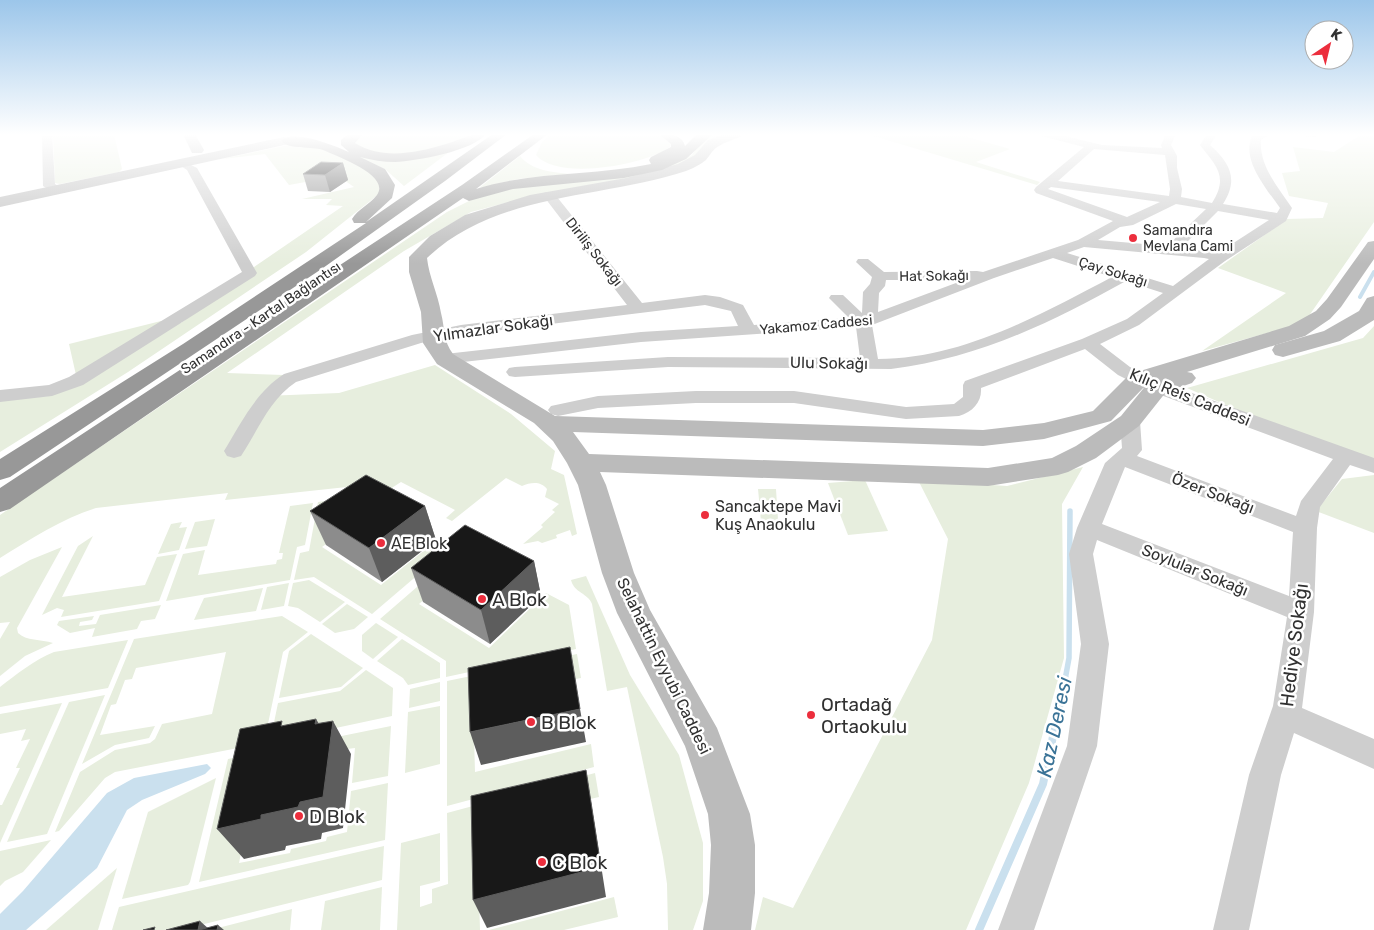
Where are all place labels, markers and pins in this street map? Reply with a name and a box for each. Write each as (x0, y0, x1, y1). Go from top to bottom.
place label: Samandıra Mevlana Cami (1143, 222, 1233, 255)
marker: Samandıra Mevlana Cami (1127, 232, 1139, 244)
place label: Sancaktepe Mavi Kuş Anaokulu (715, 497, 841, 534)
marker: Sancaktepe Mavi Kuş Anaokulu (699, 509, 711, 521)
place label: AE Blok (391, 534, 448, 553)
marker: AE Blok (375, 537, 387, 549)
place label: A Blok (492, 588, 547, 611)
marker: A Blok (476, 593, 488, 605)
place label: Ortadağ Ortaokulu (821, 693, 907, 738)
marker: Ortadağ Ortaokulu (805, 709, 817, 721)
place label: B Blok (541, 711, 597, 734)
marker: B Blok (525, 716, 537, 728)
place label: D Blok (309, 805, 365, 828)
marker: D Blok (293, 810, 305, 822)
place label: C Blok (552, 851, 608, 874)
marker: C Blok (536, 856, 548, 868)

